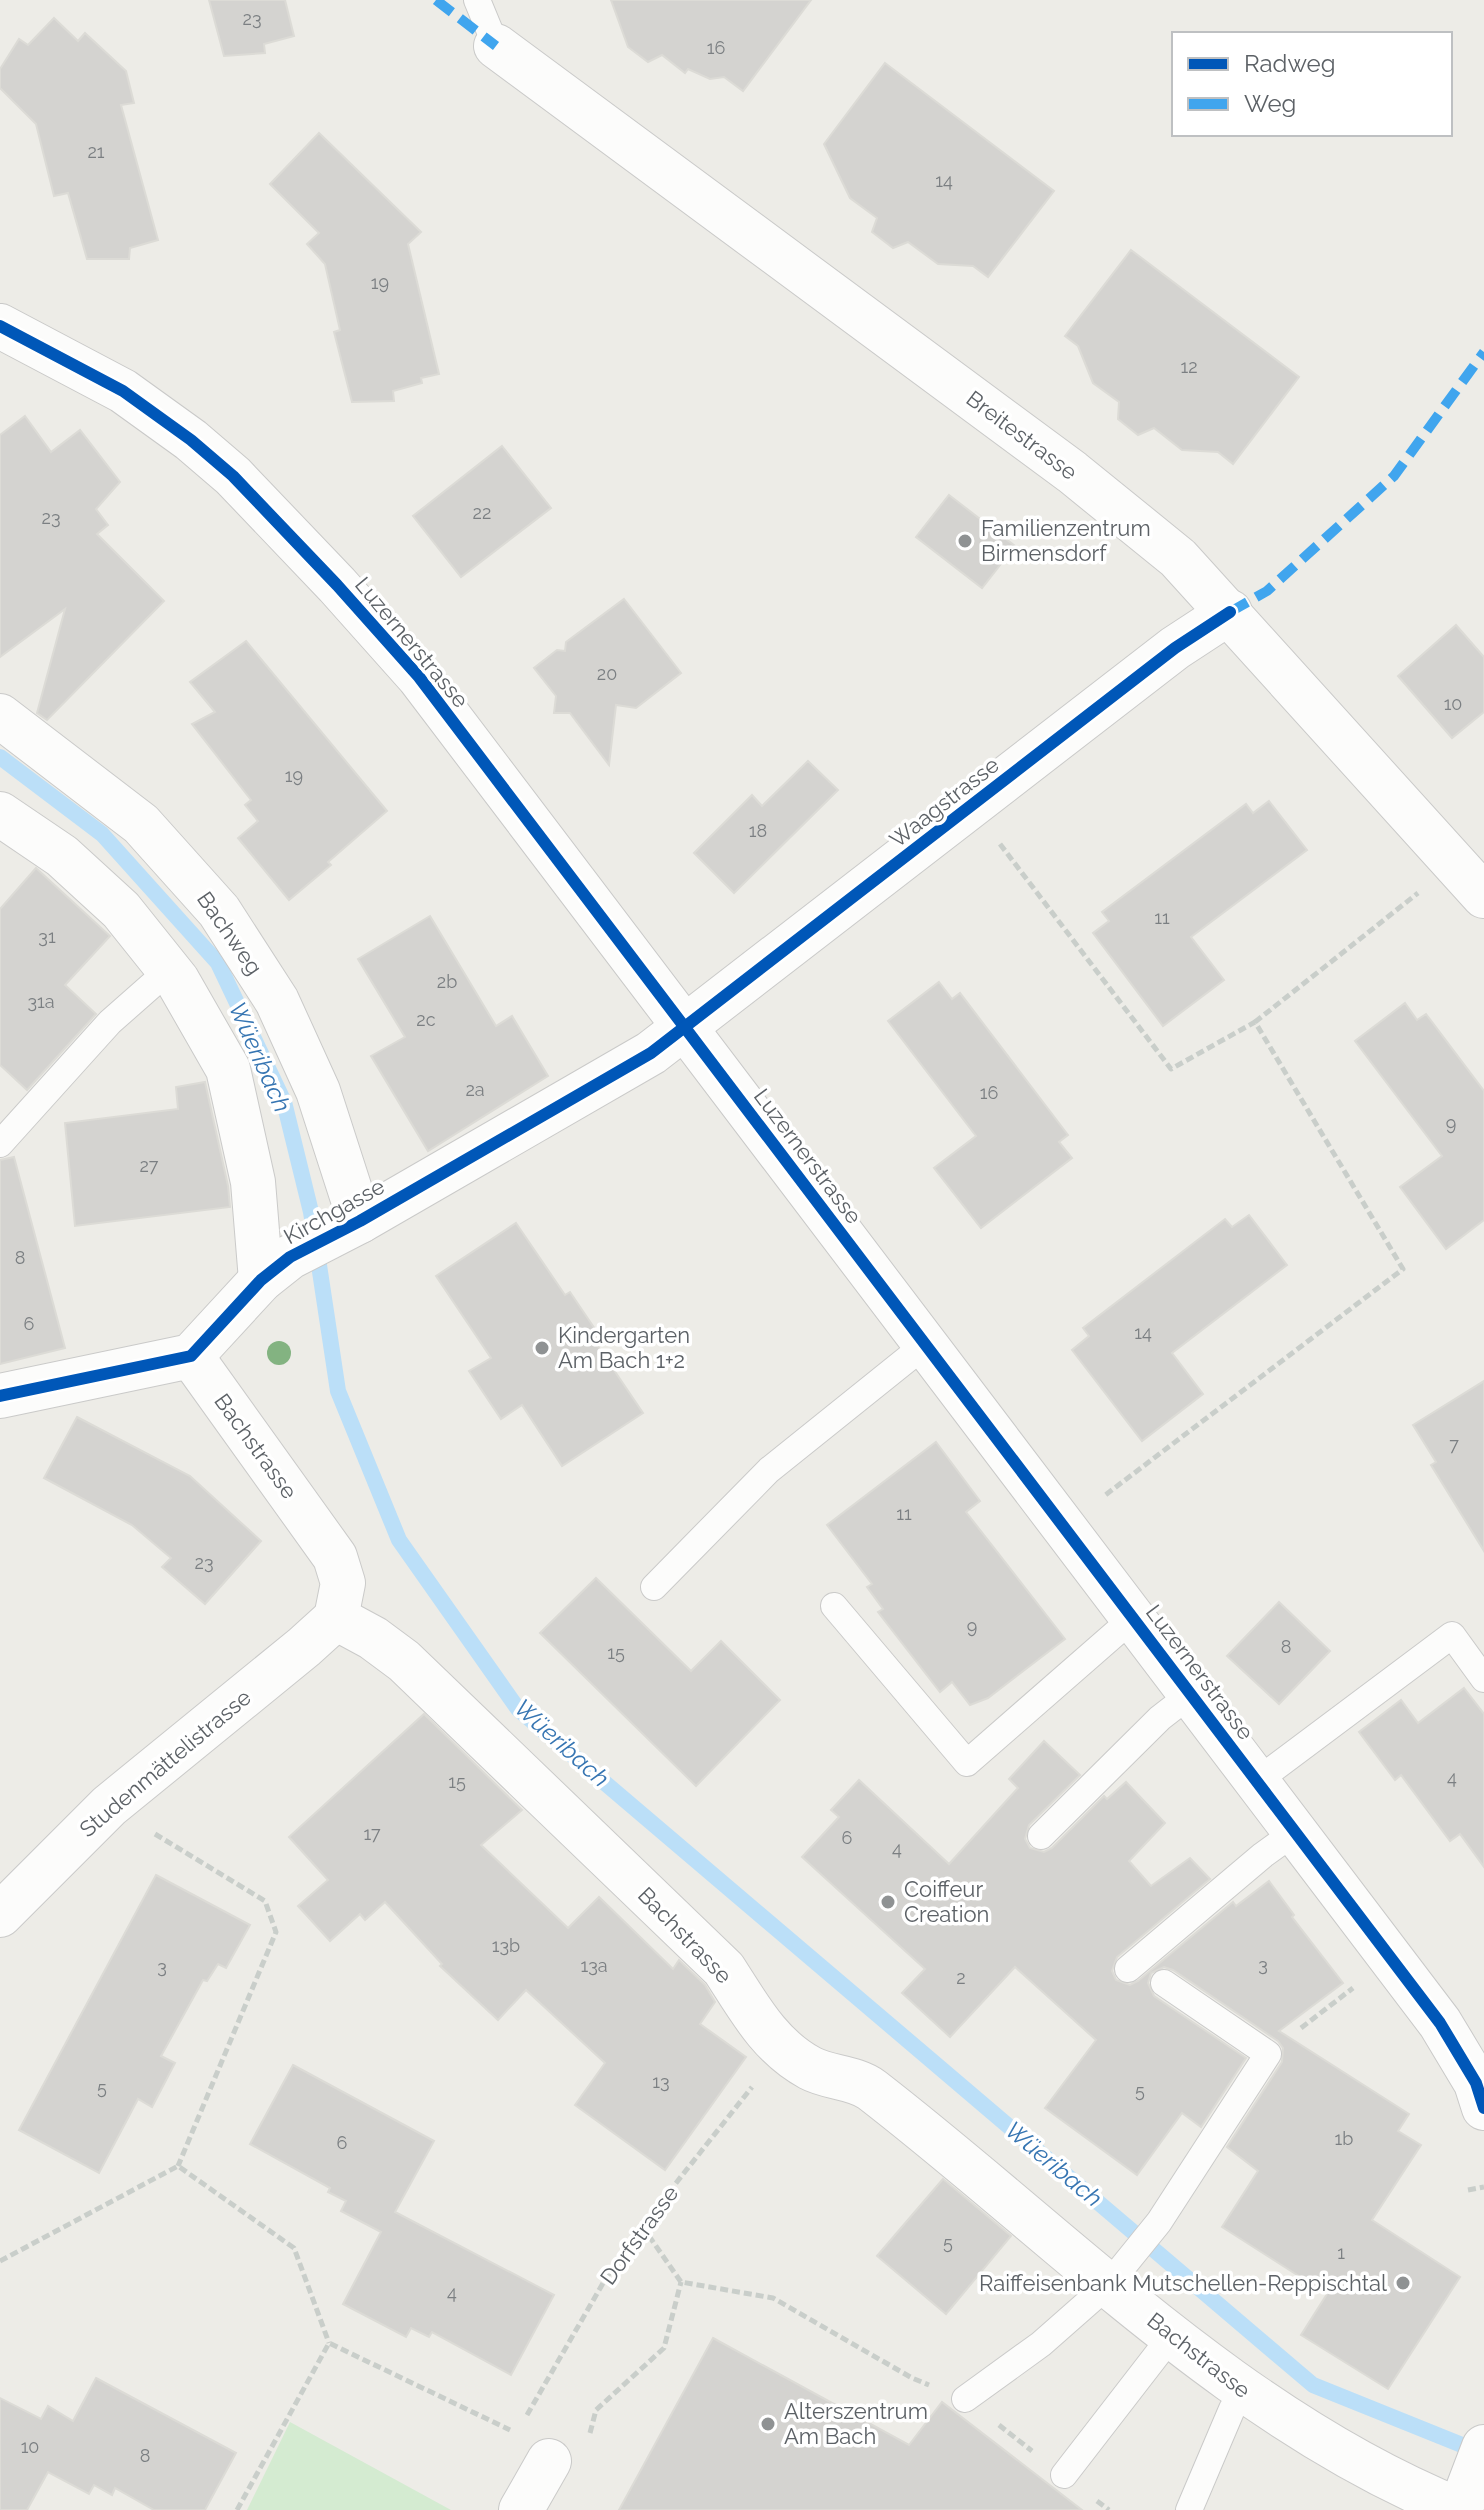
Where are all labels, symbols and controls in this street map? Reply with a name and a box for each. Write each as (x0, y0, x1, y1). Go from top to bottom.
house number: 23 (243, 8, 262, 29)
legend (1172, 32, 1452, 136)
house number: 16 (707, 37, 725, 58)
text: Radweg (1244, 49, 1336, 78)
text: Weg (1244, 89, 1296, 118)
house number: 21 (87, 141, 105, 162)
house number: 14 (935, 170, 953, 191)
house number: 19 (371, 272, 389, 293)
house number: 12 (1180, 356, 1198, 377)
street label: Breitestrasse (962, 385, 1082, 485)
house number: 22 (473, 502, 491, 523)
house number: 23 (42, 507, 61, 528)
place label: Familienzentrum Birmensdorf (981, 515, 1151, 566)
marker: Familienzentrum Birmensdorf (956, 532, 974, 550)
street label: Luzernerstrasse (350, 571, 474, 713)
house number: 20 (597, 663, 617, 684)
house number: 10 (1444, 693, 1462, 714)
street label: Waagstrasse (884, 751, 1004, 853)
house number: 19 (285, 765, 303, 786)
house number: 18 (749, 820, 767, 841)
street label: Bachweg (192, 887, 268, 979)
house number: 11 (1154, 907, 1170, 928)
house number: 31 (38, 926, 56, 947)
house number: 2b (437, 971, 457, 992)
house number: 31a (27, 991, 55, 1012)
water label: Wüeribach (223, 997, 297, 1117)
house number: 2c (416, 1009, 436, 1030)
house number: 2a (465, 1079, 485, 1100)
house number: 16 (980, 1082, 998, 1103)
street label: Luzernerstrasse (749, 1083, 867, 1229)
house number: 9 (1446, 1113, 1456, 1134)
house number: 27 (139, 1155, 159, 1176)
street label: Kirchgasse (279, 1173, 389, 1249)
house number: 8 (15, 1247, 25, 1268)
house number: 6 (24, 1313, 35, 1334)
place label: Kindergarten Am Bach 1+2 (558, 1322, 690, 1373)
house number: 14 (1134, 1322, 1152, 1343)
marker: Kindergarten Am Bach 1+2 (533, 1339, 551, 1357)
street label: Bachstrasse (209, 1388, 303, 1504)
house number: 7 (1449, 1434, 1459, 1455)
house number: 11 (896, 1503, 912, 1524)
house number: 23 (195, 1552, 214, 1573)
street label: Luzernerstrasse (1141, 1599, 1259, 1745)
house number: 9 (967, 1616, 977, 1637)
house number: 8 (1281, 1636, 1291, 1657)
house number: 15 (607, 1642, 625, 1663)
street label: Studenmättelistrasse (74, 1684, 256, 1842)
water label: Wüeribach (509, 1693, 615, 1793)
house number: 4 (1447, 1767, 1457, 1788)
house number: 15 (448, 1771, 466, 1792)
house number: 17 (363, 1823, 381, 1844)
house number: 6 (842, 1827, 853, 1848)
house number: 4 (892, 1838, 902, 1859)
place label: Coiffeur Creation (904, 1876, 989, 1927)
street label: Bachstrasse (633, 1882, 737, 1988)
marker: Coiffeur Creation (879, 1893, 897, 1911)
house number: 13b (492, 1935, 520, 1956)
house number: 3 (1258, 1954, 1268, 1975)
house number: 13a (580, 1955, 608, 1976)
house number: 3 (157, 1956, 167, 1977)
house number: 2 (956, 1967, 966, 1988)
house number: 13 (652, 2071, 670, 2092)
house number: 5 (97, 2077, 107, 2098)
house number: 5 (1135, 2080, 1145, 2101)
water label: Wüeribach (1000, 2115, 1108, 2213)
house number: 1b (1335, 2128, 1353, 2149)
house number: 6 (337, 2132, 348, 2153)
street label: Dorfstrasse (594, 2181, 684, 2289)
house number: 5 (943, 2232, 953, 2253)
house number: 1 (1337, 2242, 1345, 2263)
place label: Raiffeisenbank Mutschellen-Reppischtal (979, 2270, 1387, 2296)
marker: Raiffeisenbank Mutschellen-Reppischtal (1394, 2274, 1412, 2292)
house number: 4 (447, 2282, 457, 2303)
street label: Bachstrasse (1142, 2307, 1256, 2403)
place label: Alterszentrum Am Bach (784, 2398, 928, 2449)
marker: Alterszentrum Am Bach (759, 2415, 777, 2433)
house number: 10 (21, 2436, 39, 2457)
house number: 8 (140, 2445, 150, 2466)

